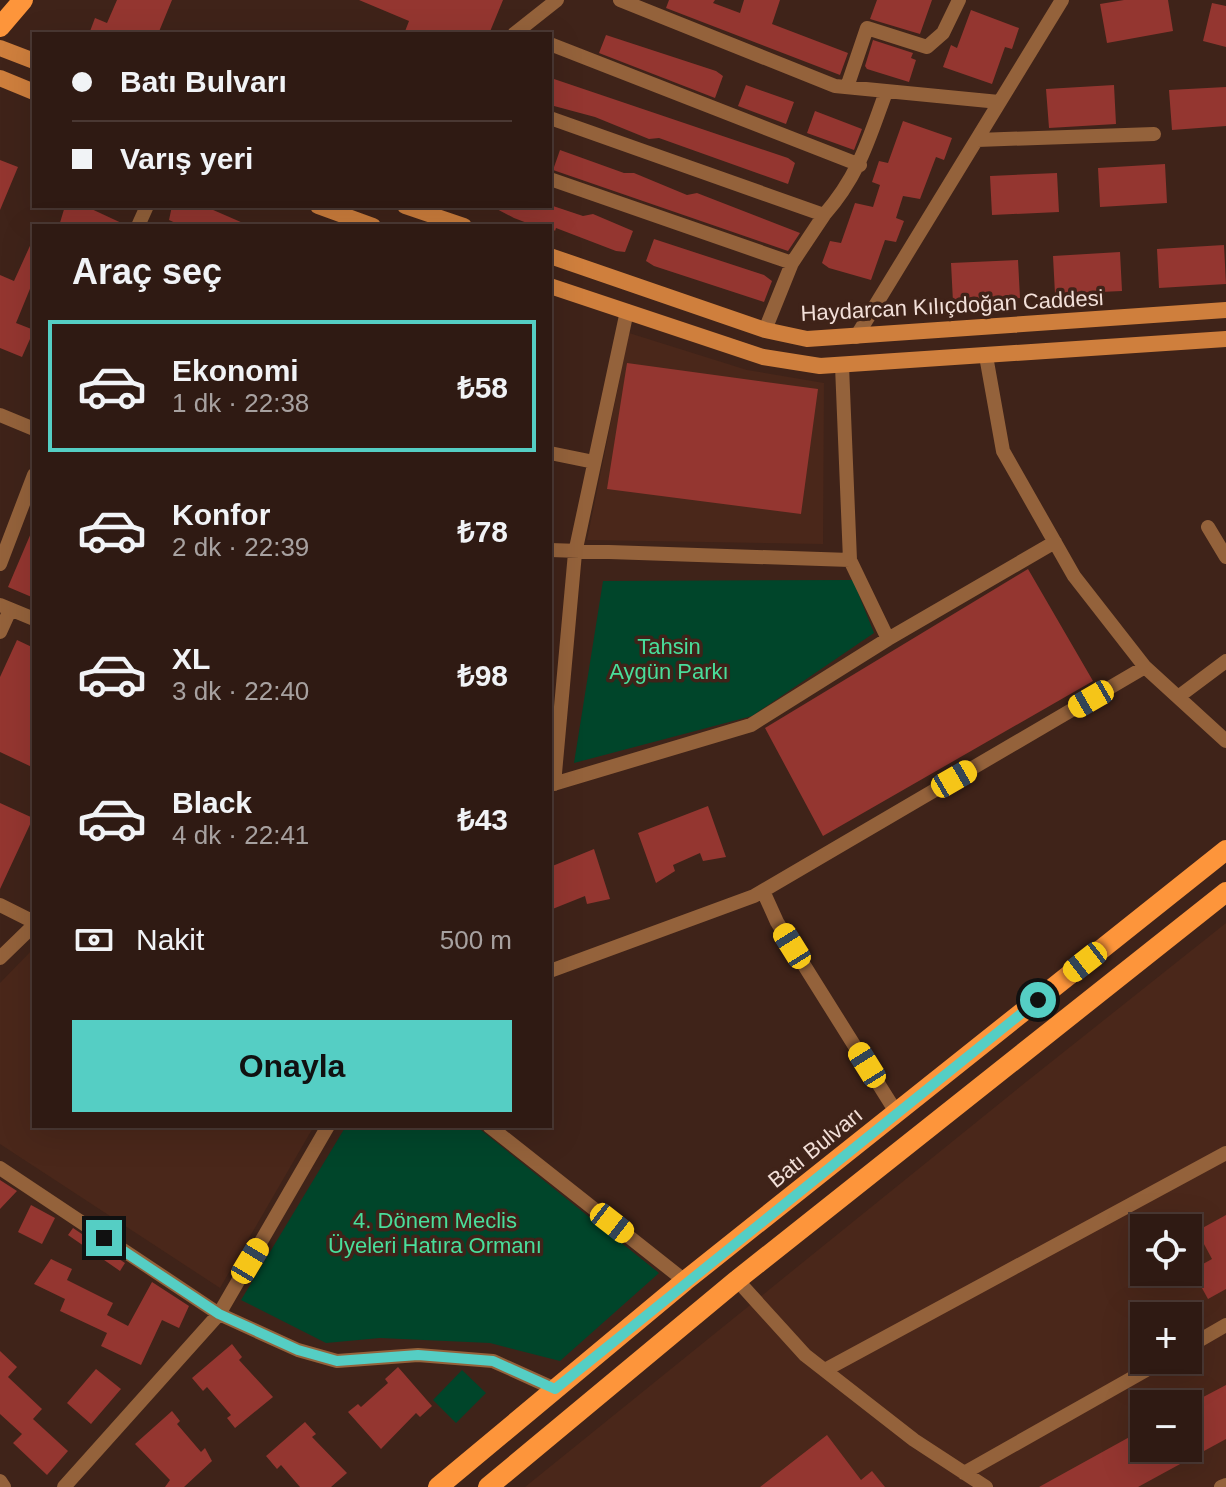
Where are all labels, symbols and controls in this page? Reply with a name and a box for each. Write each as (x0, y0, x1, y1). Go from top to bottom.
text: Batı Bulvarı (120, 65, 287, 98)
text: Varış yeri (120, 142, 253, 175)
text: Araç seç (72, 251, 222, 292)
street label: Haydarcan Kılıçdoğan Caddesi (800, 285, 1104, 326)
icon: car (76, 350, 148, 422)
text: Ekonomi (172, 354, 299, 387)
text: ₺58 (457, 371, 508, 404)
text: 1 dk · 22:38 (172, 388, 309, 418)
icon: car (76, 494, 148, 566)
text: Konfor (172, 498, 270, 531)
text: ₺78 (457, 515, 508, 548)
text: 2 dk · 22:39 (172, 532, 309, 562)
park label: Tahsin Aygün Parkı (609, 634, 729, 684)
icon: car (76, 638, 148, 710)
text: XL (172, 642, 210, 675)
text: ₺98 (457, 659, 508, 692)
text: 3 dk · 22:40 (172, 676, 309, 706)
car (1064, 677, 1118, 721)
car (927, 757, 981, 801)
icon: car (76, 782, 148, 854)
text: Black (172, 786, 252, 819)
text: ₺43 (457, 803, 508, 836)
text: 4 dk · 22:41 (172, 820, 309, 850)
icon: cash (72, 918, 116, 962)
car (769, 919, 815, 973)
text: Nakit (136, 923, 204, 956)
text: 500 m (440, 925, 512, 955)
car (1059, 938, 1111, 986)
route start (1020, 982, 1056, 1018)
button: Onayla (72, 1020, 512, 1112)
car (844, 1038, 890, 1092)
street label: Batı Bulvarı (763, 1102, 867, 1193)
car (586, 1199, 638, 1247)
park label: 4. Dönem Meclis Üyeleri Hatıra Ormanı (328, 1208, 542, 1258)
map controls (1130, 1214, 1202, 1462)
button: locate (1130, 1214, 1202, 1286)
route end (86, 1220, 122, 1256)
car (227, 1234, 273, 1288)
button: + (1130, 1302, 1202, 1374)
button: − (1130, 1390, 1202, 1462)

